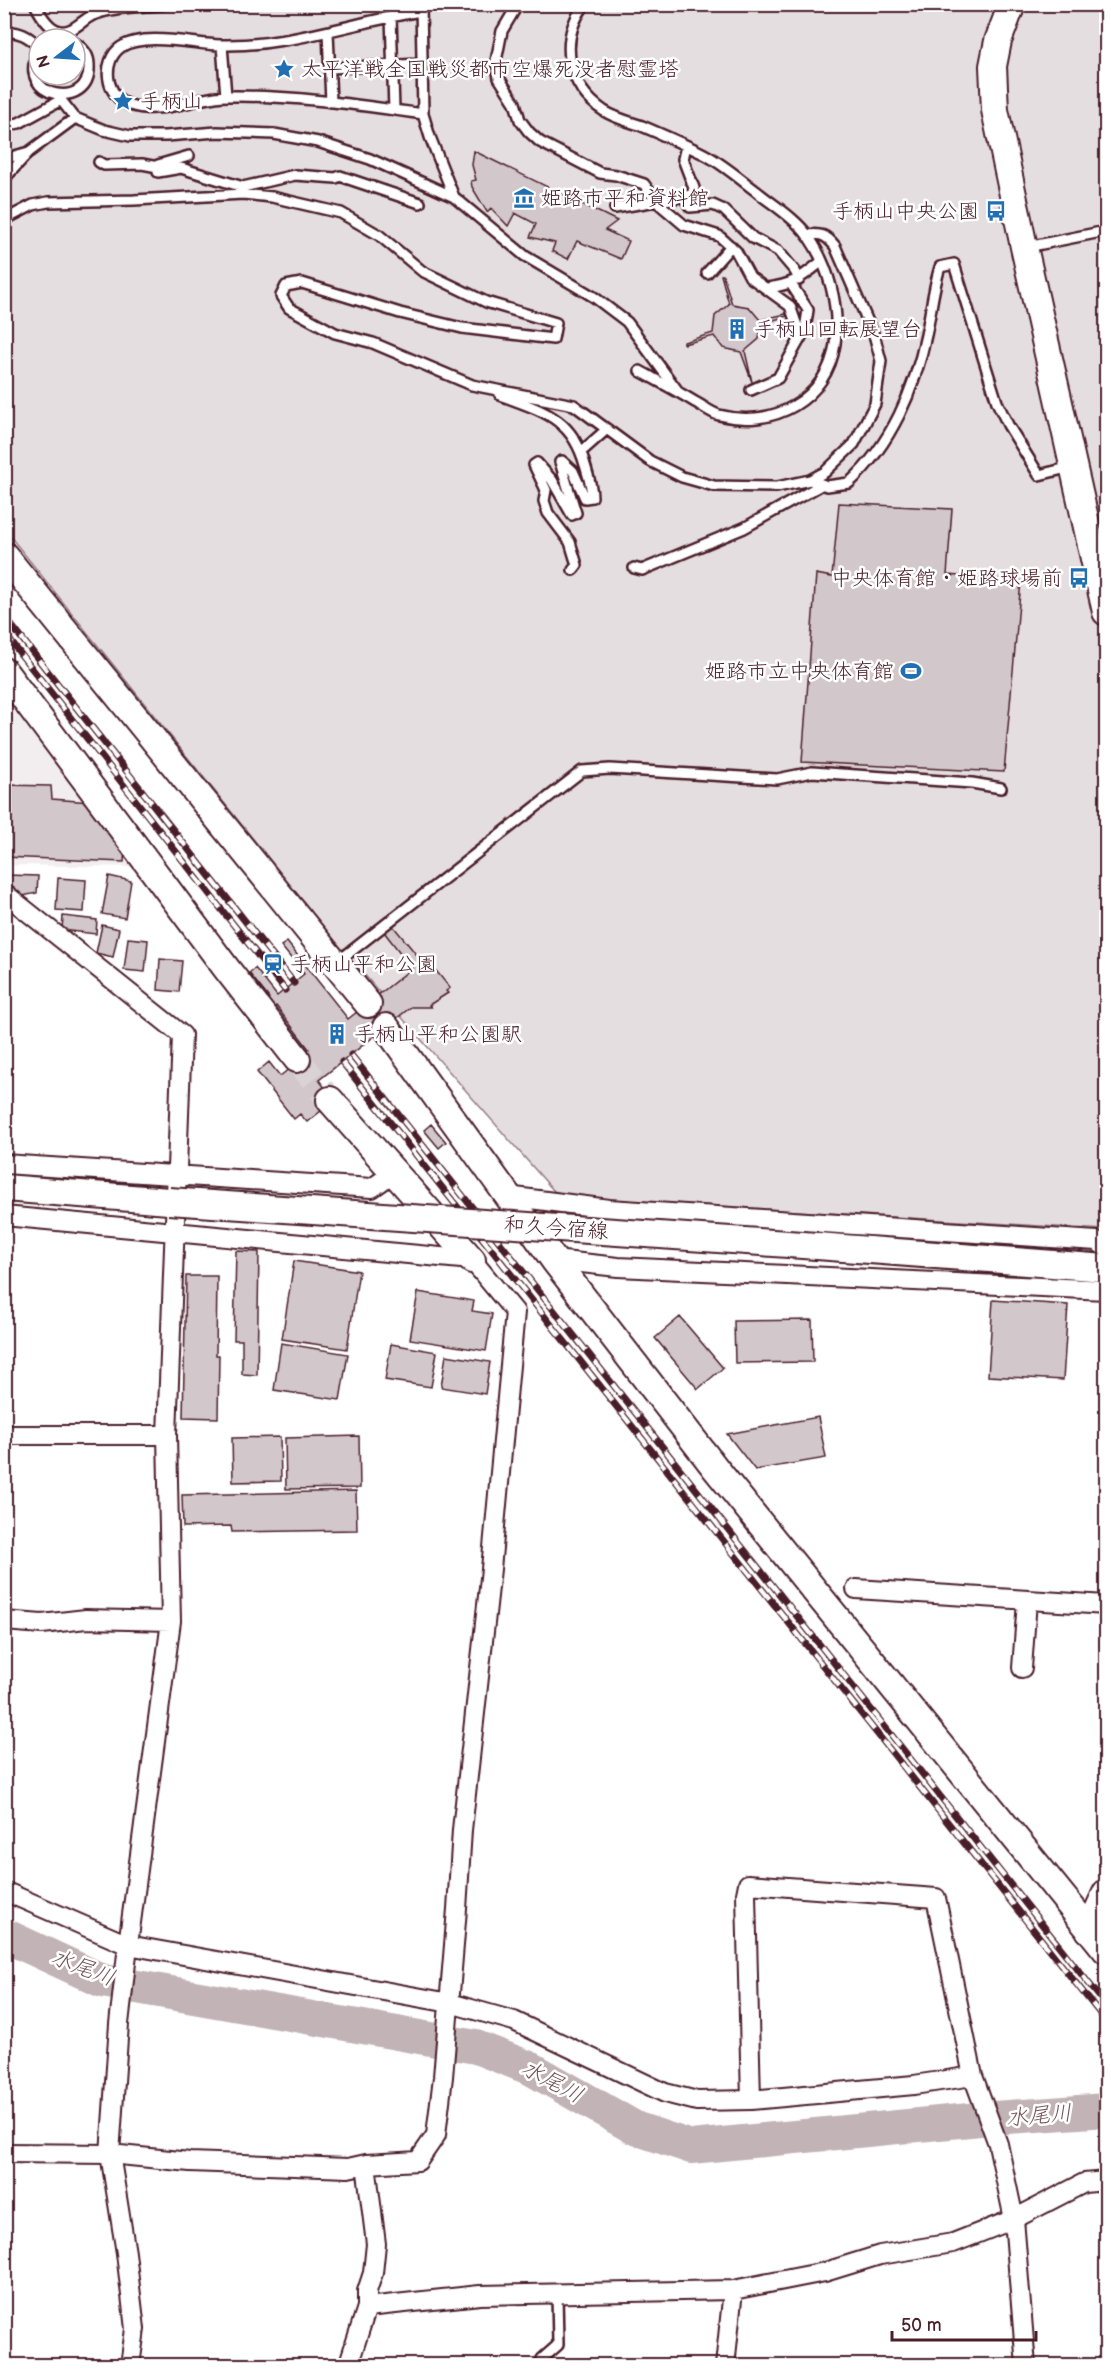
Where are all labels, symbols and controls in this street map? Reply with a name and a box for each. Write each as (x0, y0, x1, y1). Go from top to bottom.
north arrow (27, 27, 87, 87)
text: N (33, 52, 55, 69)
place icon: 太平洋戦全国戦災都市空爆死没者慰霊塔 (272, 57, 296, 81)
place label: 太平洋戦全国戦災都市空爆死没者慰霊塔 (301, 57, 679, 82)
place icon: 手柄山 (111, 89, 135, 113)
place label: 手柄山 (140, 89, 203, 114)
museum icon: 姫路市平和資料館 (512, 186, 536, 210)
place label: 姫路市平和資料館 (541, 186, 709, 211)
place label: 手柄山中央公園 (832, 199, 979, 224)
bus stop icon: 手柄山中央公園 (984, 199, 1008, 223)
building icon: 手柄山回転展望台 (725, 317, 749, 341)
place label: 手柄山回転展望台 (754, 317, 922, 342)
place label: 中央体育館・姫路球場前 (831, 566, 1062, 591)
bus stop icon: 中央体育館・姫路球場前 (1067, 566, 1091, 590)
place label: 姫路市立中央体育館 (705, 659, 894, 684)
sports icon: 姫路市立中央体育館 (899, 659, 923, 683)
station icon: 手柄山平和公園 (261, 952, 285, 976)
place label: 手柄山平和公園 (290, 952, 437, 977)
building icon: 手柄山平和公園駅 (325, 1022, 349, 1046)
place label: 手柄山平和公園駅 (354, 1022, 522, 1047)
street label: 和久今宿線 (503, 1212, 609, 1244)
water label: 水尾川 (47, 1944, 119, 1992)
water label: 水尾川 (517, 2055, 587, 2109)
water label: 水尾川 (1005, 2100, 1073, 2132)
scale bar (892, 2304, 1036, 2342)
text: 50 m (901, 2315, 942, 2336)

